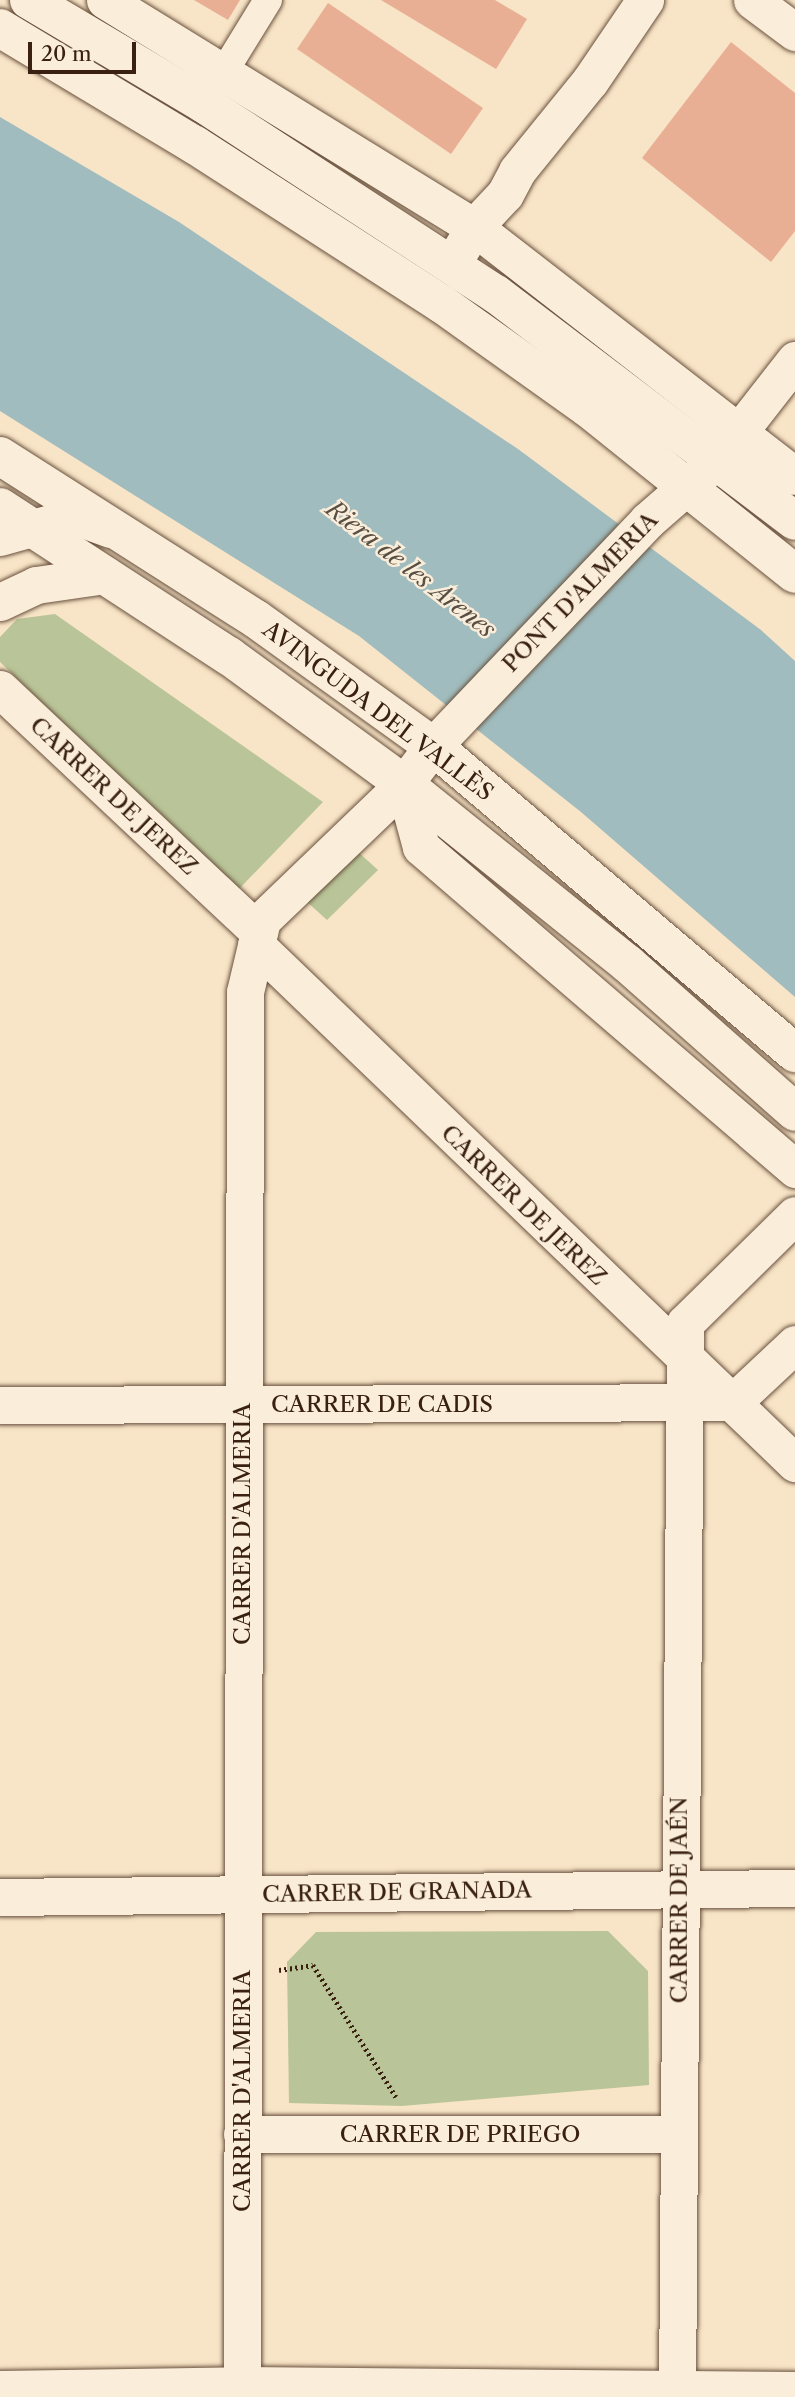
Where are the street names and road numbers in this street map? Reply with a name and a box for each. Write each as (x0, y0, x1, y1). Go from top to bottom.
street label: PONT D'ALMERIA (496, 506, 664, 678)
street label: AVINGUDA DEL VALLÈS (256, 615, 500, 807)
street label: CARRER DE JEREZ (24, 711, 204, 881)
street label: CARRER DE JEREZ (435, 1119, 613, 1291)
street label: CARRER DE CADIS (270, 1390, 494, 1418)
street label: CARRER D'ALMERIA (228, 1402, 256, 1646)
street label: CARRER DE JAÉN (665, 1796, 693, 2004)
street label: CARRER DE GRANADA (261, 1876, 533, 1908)
street label: CARRER D'ALMERIA (228, 1969, 256, 2213)
street label: CARRER DE PRIEGO (339, 2120, 581, 2148)

